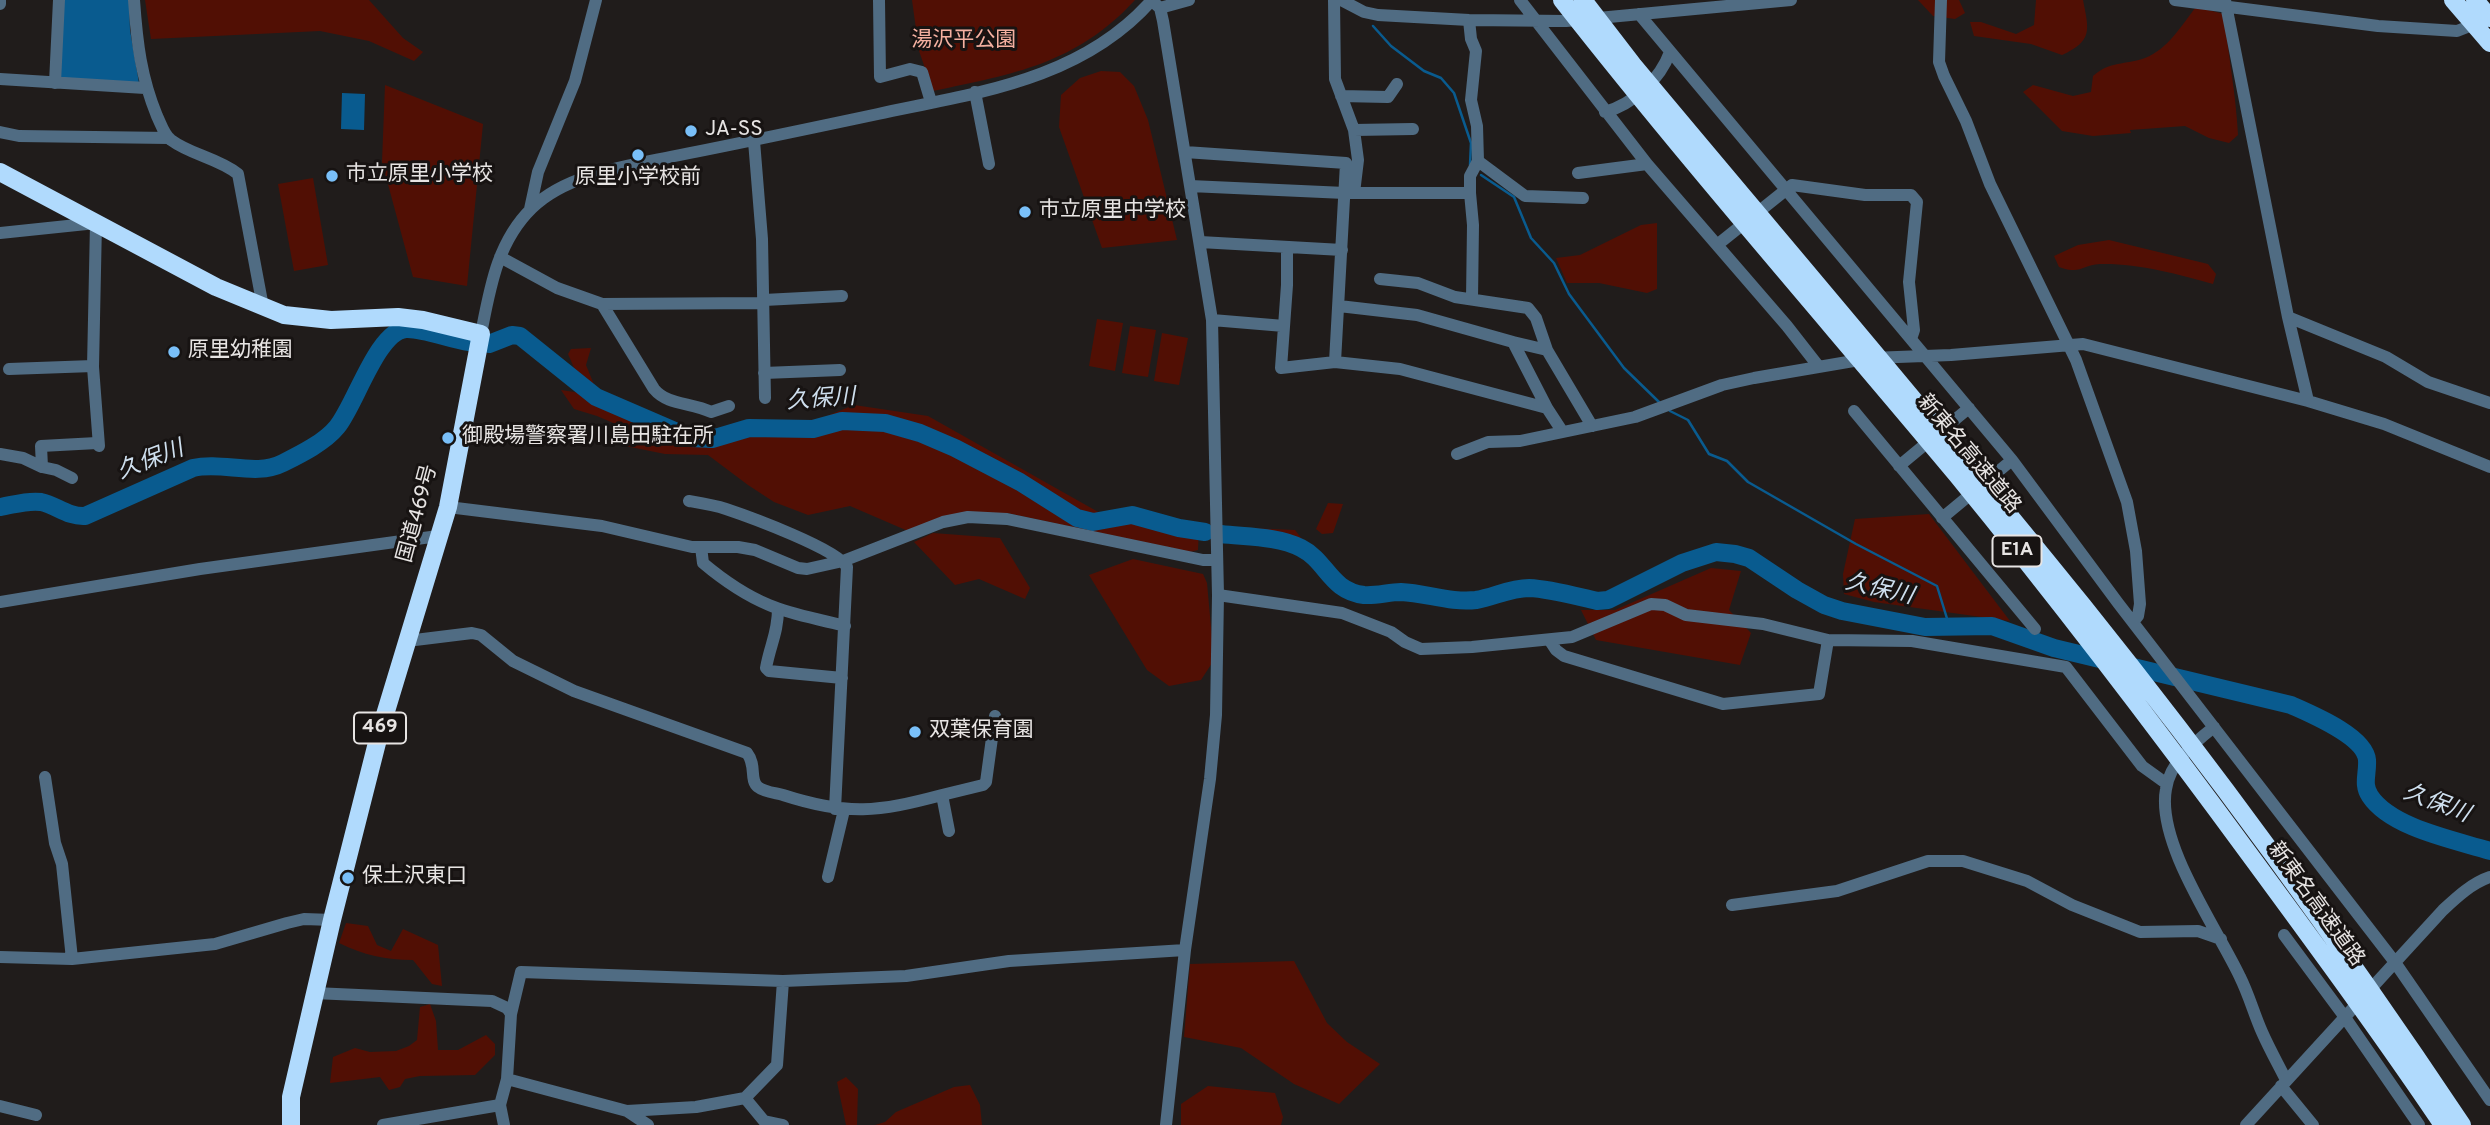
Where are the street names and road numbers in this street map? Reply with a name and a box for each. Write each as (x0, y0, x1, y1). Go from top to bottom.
street label: 新東名高速道路 (1911, 391, 2025, 519)
street label: 国道469号 (394, 462, 444, 566)
road number: E1A (1993, 536, 2042, 566)
road number: 469 (354, 712, 406, 744)
street label: 新東名高速道路 (2262, 838, 2368, 972)

